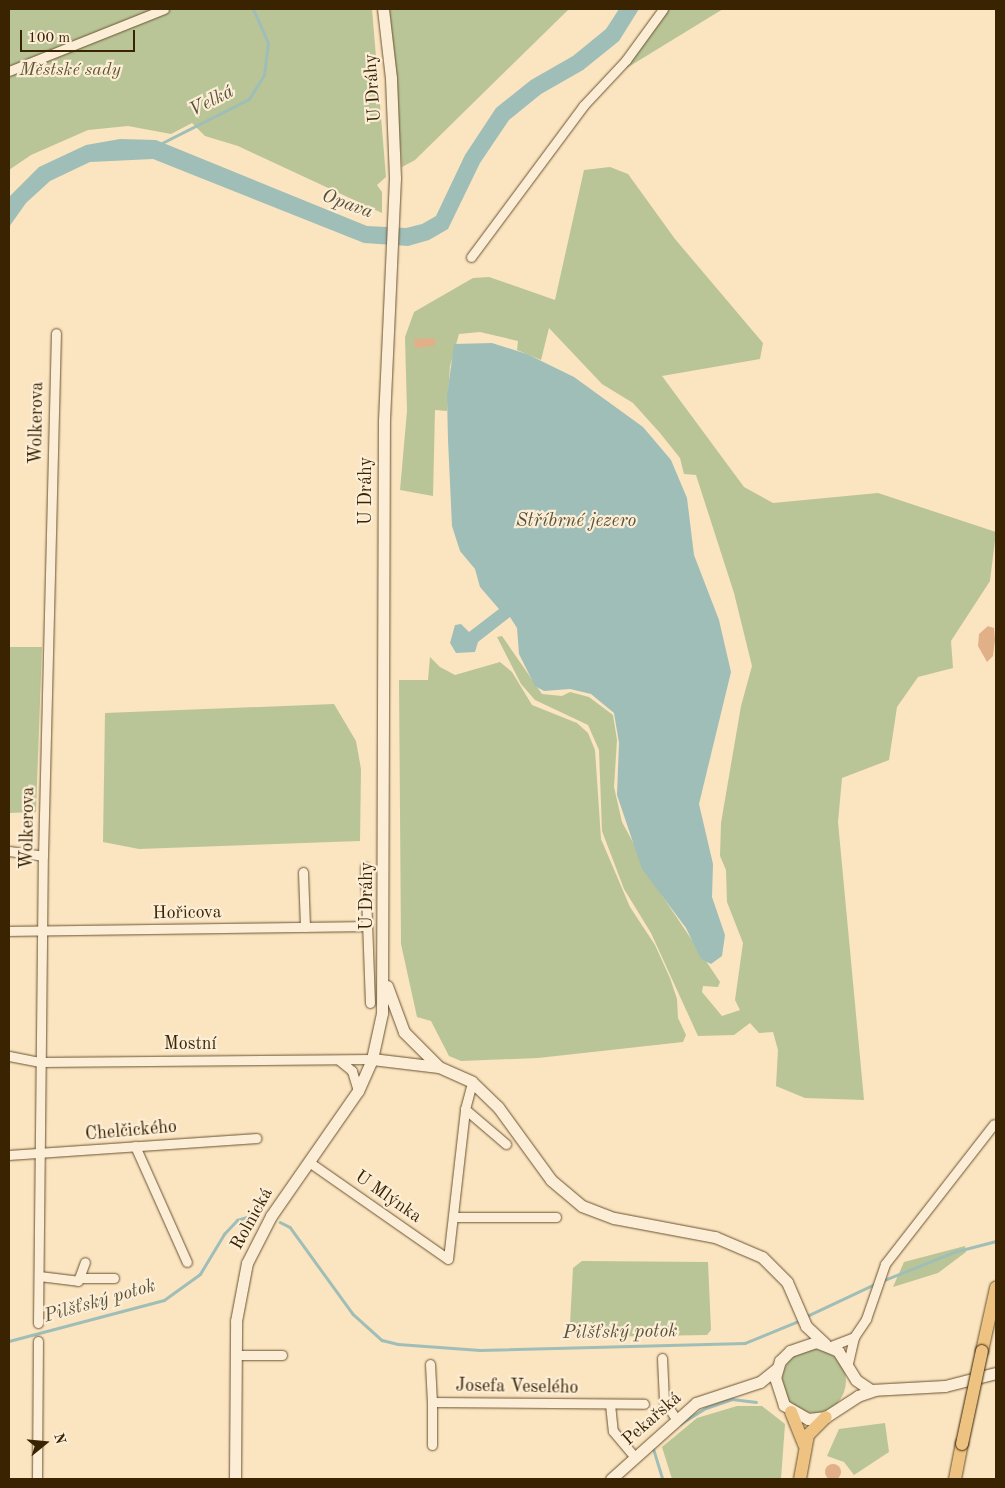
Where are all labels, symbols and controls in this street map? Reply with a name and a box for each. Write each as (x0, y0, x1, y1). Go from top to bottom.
scale bar (22, 20, 138, 52)
text: 100 m (28, 31, 70, 46)
street label: U Dráhy (360, 53, 386, 123)
park label: Městské sady (19, 59, 121, 81)
water label: Velká (186, 81, 238, 123)
water label: Opava (318, 185, 376, 225)
street label: Wolkerova (25, 382, 49, 464)
street label: U Dráhy (355, 457, 377, 525)
water label: Stříbrné jezero (516, 511, 636, 533)
street label: Wolkerova (16, 787, 40, 869)
street label: U Dráhy (356, 862, 378, 930)
street label: Hořicova (152, 902, 222, 924)
street label: Mostní (164, 1033, 216, 1055)
street label: Chelčického (84, 1116, 178, 1146)
street label: U Mlýnka (350, 1166, 426, 1228)
street label: Rolnická (226, 1184, 278, 1254)
water label: Pilšťský potok (42, 1275, 158, 1329)
water label: Pilšťský potok (562, 1321, 678, 1345)
street label: Josefa Veselého (455, 1375, 579, 1399)
street label: Pekařská (618, 1387, 686, 1451)
north arrow (20, 1418, 70, 1468)
text: N (51, 1431, 68, 1446)

